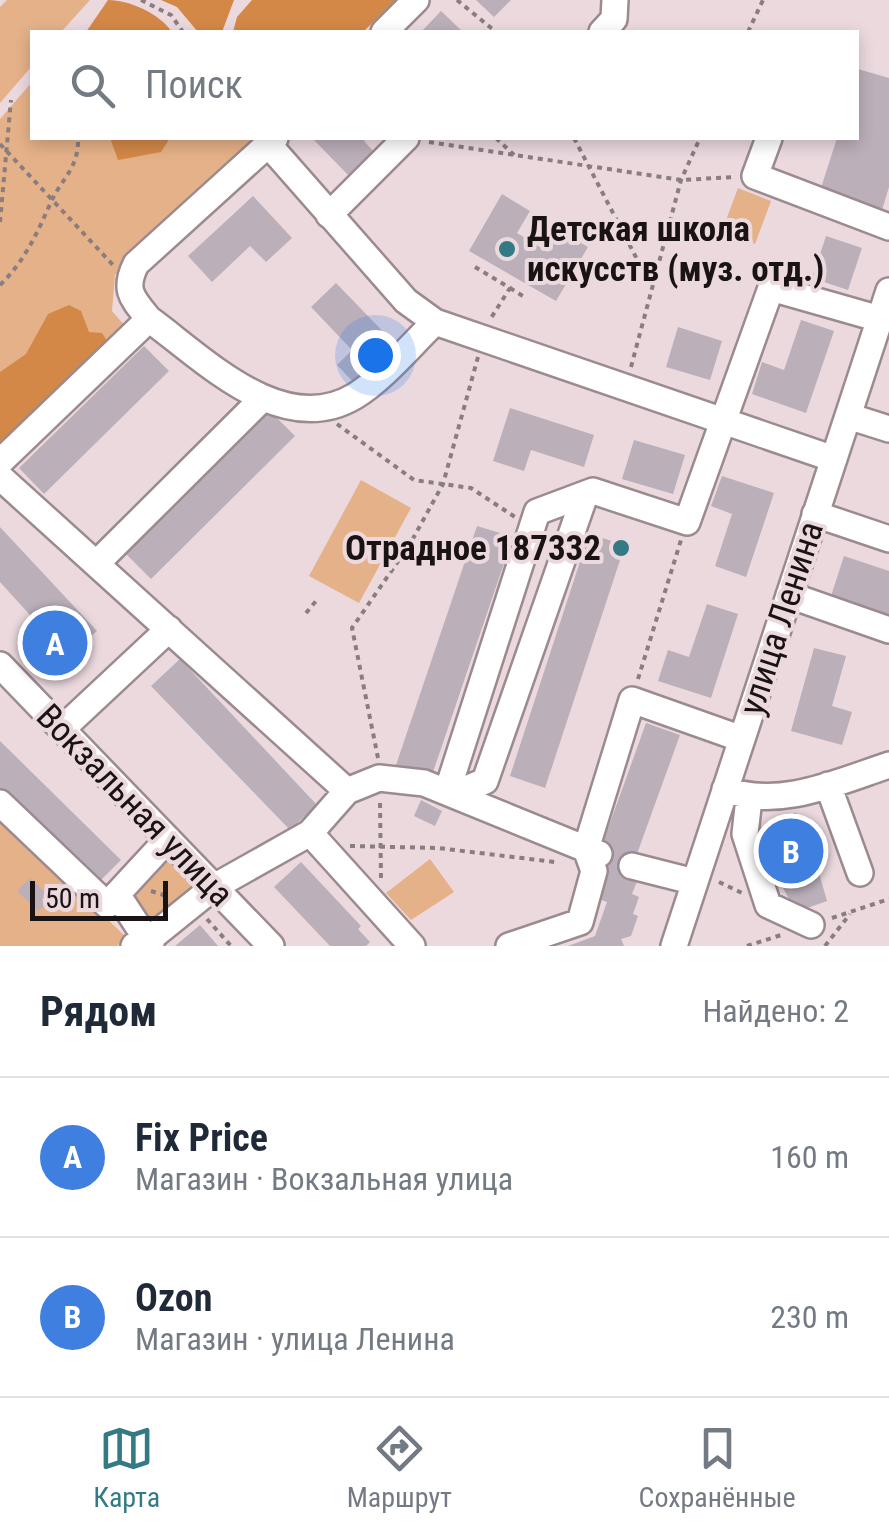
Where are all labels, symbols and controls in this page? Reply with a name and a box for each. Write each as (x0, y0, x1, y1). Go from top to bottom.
search box (30, 30, 859, 140)
icon: search (65, 58, 120, 113)
text: Поиск (145, 63, 243, 107)
place label: Детская школа искусств (муз. отд.) (527, 209, 824, 290)
marker: Детская школа искусств (муз. отд.) (496, 238, 518, 260)
your location (350, 330, 401, 381)
street label: улица Ленина (731, 516, 832, 720)
place label: Отрадное 187332 (345, 528, 601, 569)
marker: Отрадное 187332 (610, 537, 632, 559)
pin: A (22, 606, 88, 680)
street label: Вокзальная улица (28, 696, 241, 915)
pin: B (758, 814, 824, 888)
scale bar (30, 876, 168, 920)
text: 50 m (45, 882, 100, 915)
text: Рядом (40, 987, 157, 1036)
text: Найдено: 2 (702, 992, 849, 1030)
text: Fix Price (135, 1116, 268, 1160)
text: A (63, 1138, 82, 1176)
text: 160 m (770, 1138, 849, 1176)
text: Магазин · Вокзальная улица (135, 1160, 513, 1198)
text: Ozon (135, 1276, 212, 1320)
text: B (64, 1298, 81, 1336)
text: 230 m (770, 1298, 849, 1336)
text: Магазин · улица Ленина (135, 1320, 455, 1358)
tab: Карта (93, 1421, 160, 1514)
tab: Маршрут (347, 1421, 452, 1514)
tab: Сохранённые (639, 1421, 796, 1514)

